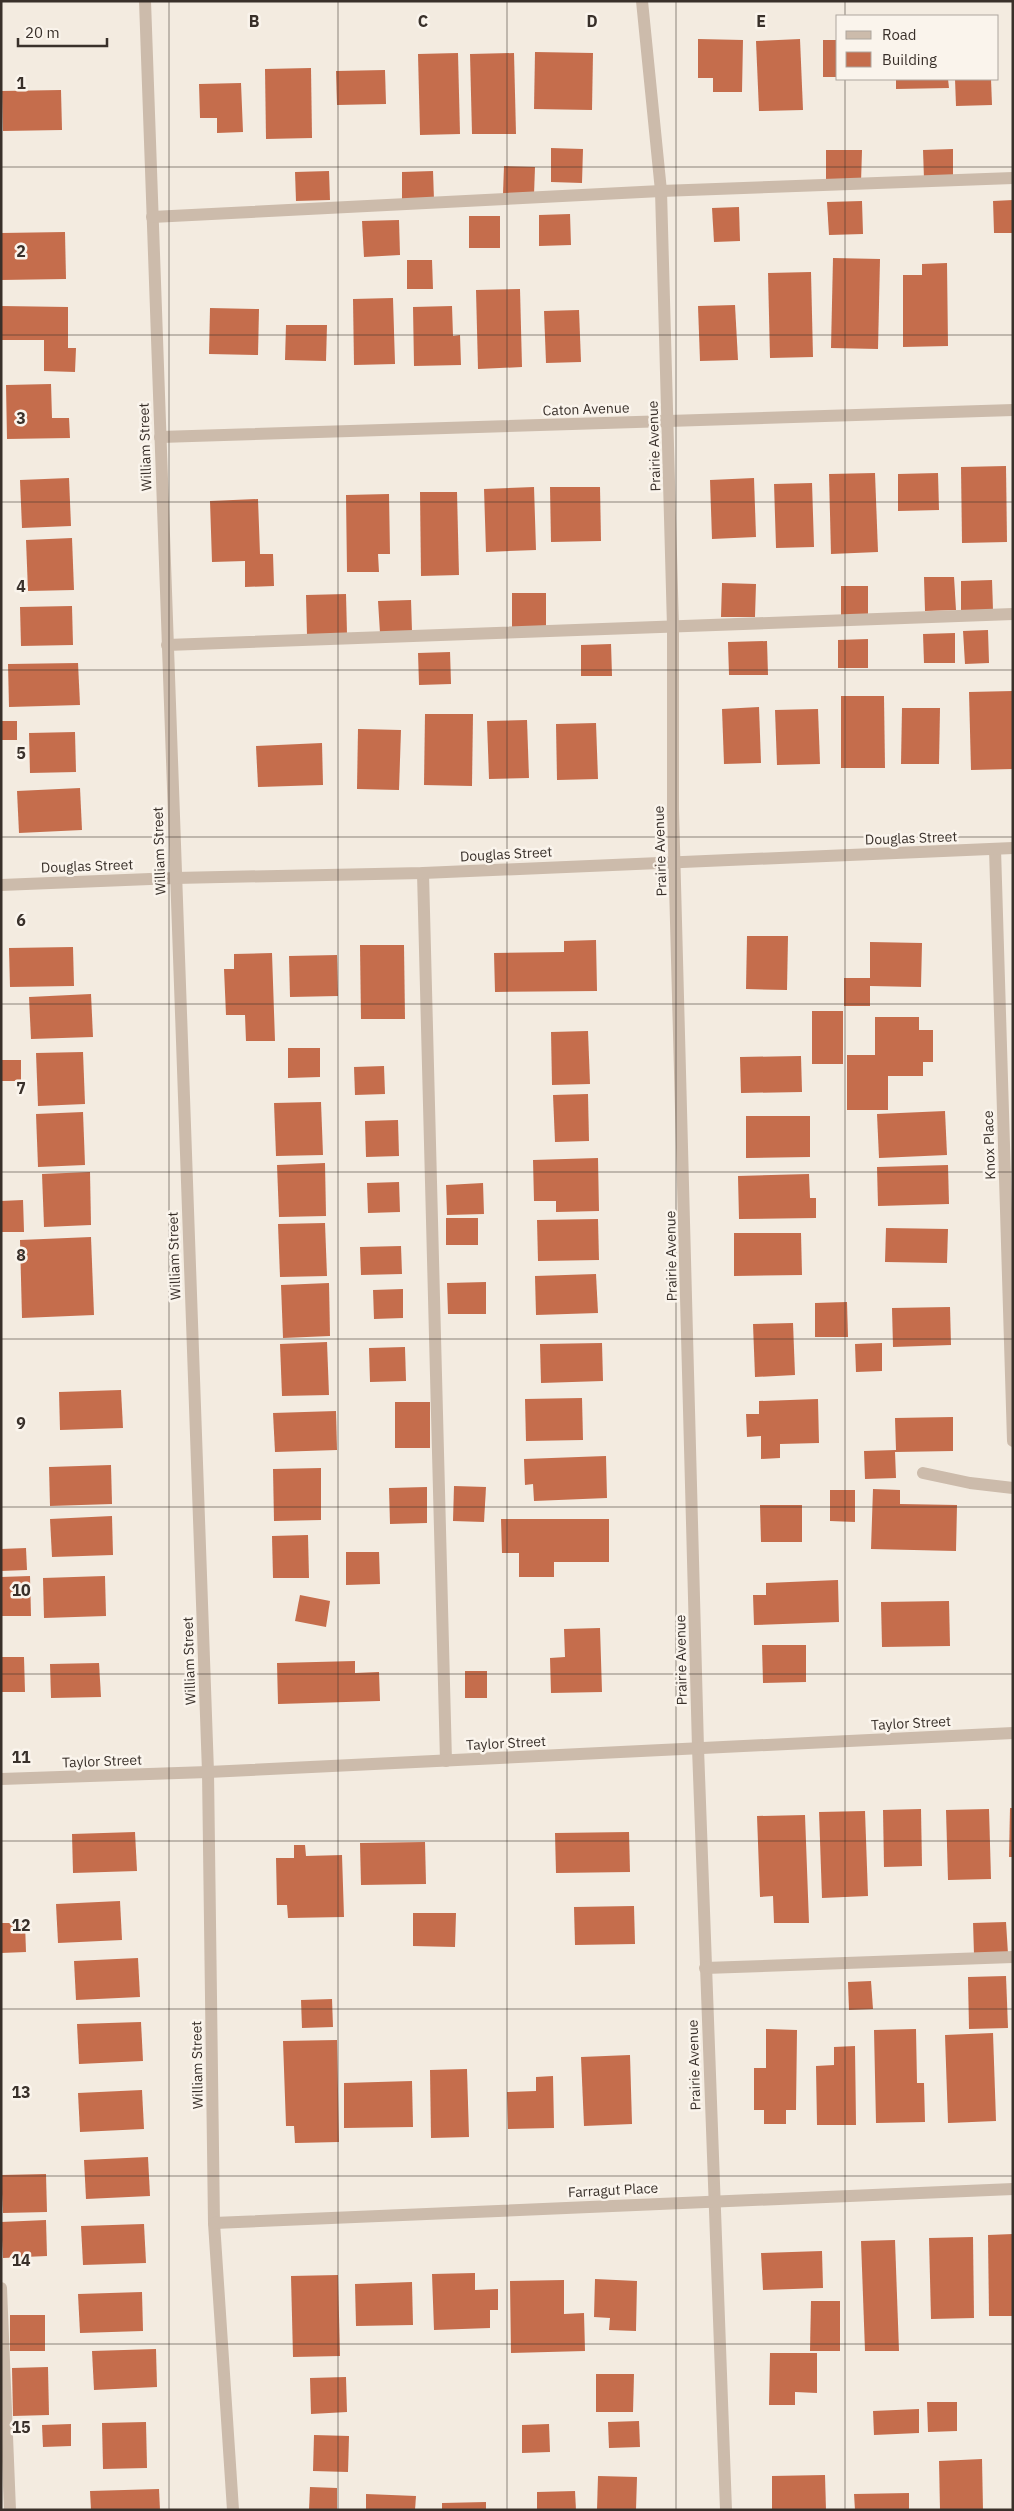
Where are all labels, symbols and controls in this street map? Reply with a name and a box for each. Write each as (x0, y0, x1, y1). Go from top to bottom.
text: B (249, 11, 260, 31)
text: C (418, 11, 428, 31)
text: D (586, 11, 598, 31)
text: E (756, 11, 766, 31)
scale bar (18, 15, 106, 47)
legend (836, 15, 999, 80)
text: 20 m (25, 23, 60, 42)
text: Road (882, 25, 917, 44)
text: Building (882, 50, 937, 69)
text: 1 (16, 73, 26, 93)
text: 2 (16, 241, 26, 261)
street label: Caton Avenue (542, 398, 630, 420)
street label: Prairie Avenue (643, 400, 665, 492)
street label: William Street (134, 402, 156, 492)
text: 3 (16, 408, 26, 428)
text: 4 (16, 576, 26, 596)
text: 5 (16, 743, 26, 763)
street label: Prairie Avenue (649, 805, 671, 897)
street label: William Street (148, 806, 170, 896)
street label: Douglas Street (865, 827, 958, 849)
street label: Douglas Street (459, 843, 553, 865)
street label: Douglas Street (41, 855, 134, 877)
text: 6 (16, 910, 26, 930)
text: 7 (16, 1078, 26, 1098)
street label: Knox Place (979, 1110, 999, 1180)
street label: Prairie Avenue (661, 1210, 681, 1302)
street label: William Street (163, 1211, 185, 1301)
text: 8 (16, 1245, 26, 1265)
text: 9 (16, 1413, 26, 1433)
text: 10 (11, 1580, 31, 1600)
street label: Prairie Avenue (671, 1614, 691, 1706)
street label: William Street (178, 1616, 200, 1706)
street label: Taylor Street (871, 1712, 951, 1734)
street label: Taylor Street (466, 1732, 546, 1754)
text: 11 (11, 1747, 31, 1767)
street label: Taylor Street (62, 1751, 142, 1771)
text: 12 (11, 1915, 31, 1935)
street label: Prairie Avenue (683, 2019, 705, 2111)
street label: William Street (187, 2021, 207, 2109)
text: 13 (11, 2082, 31, 2102)
street label: Farragut Place (567, 2179, 659, 2201)
text: 14 (11, 2250, 31, 2270)
text: 15 (11, 2417, 31, 2437)

